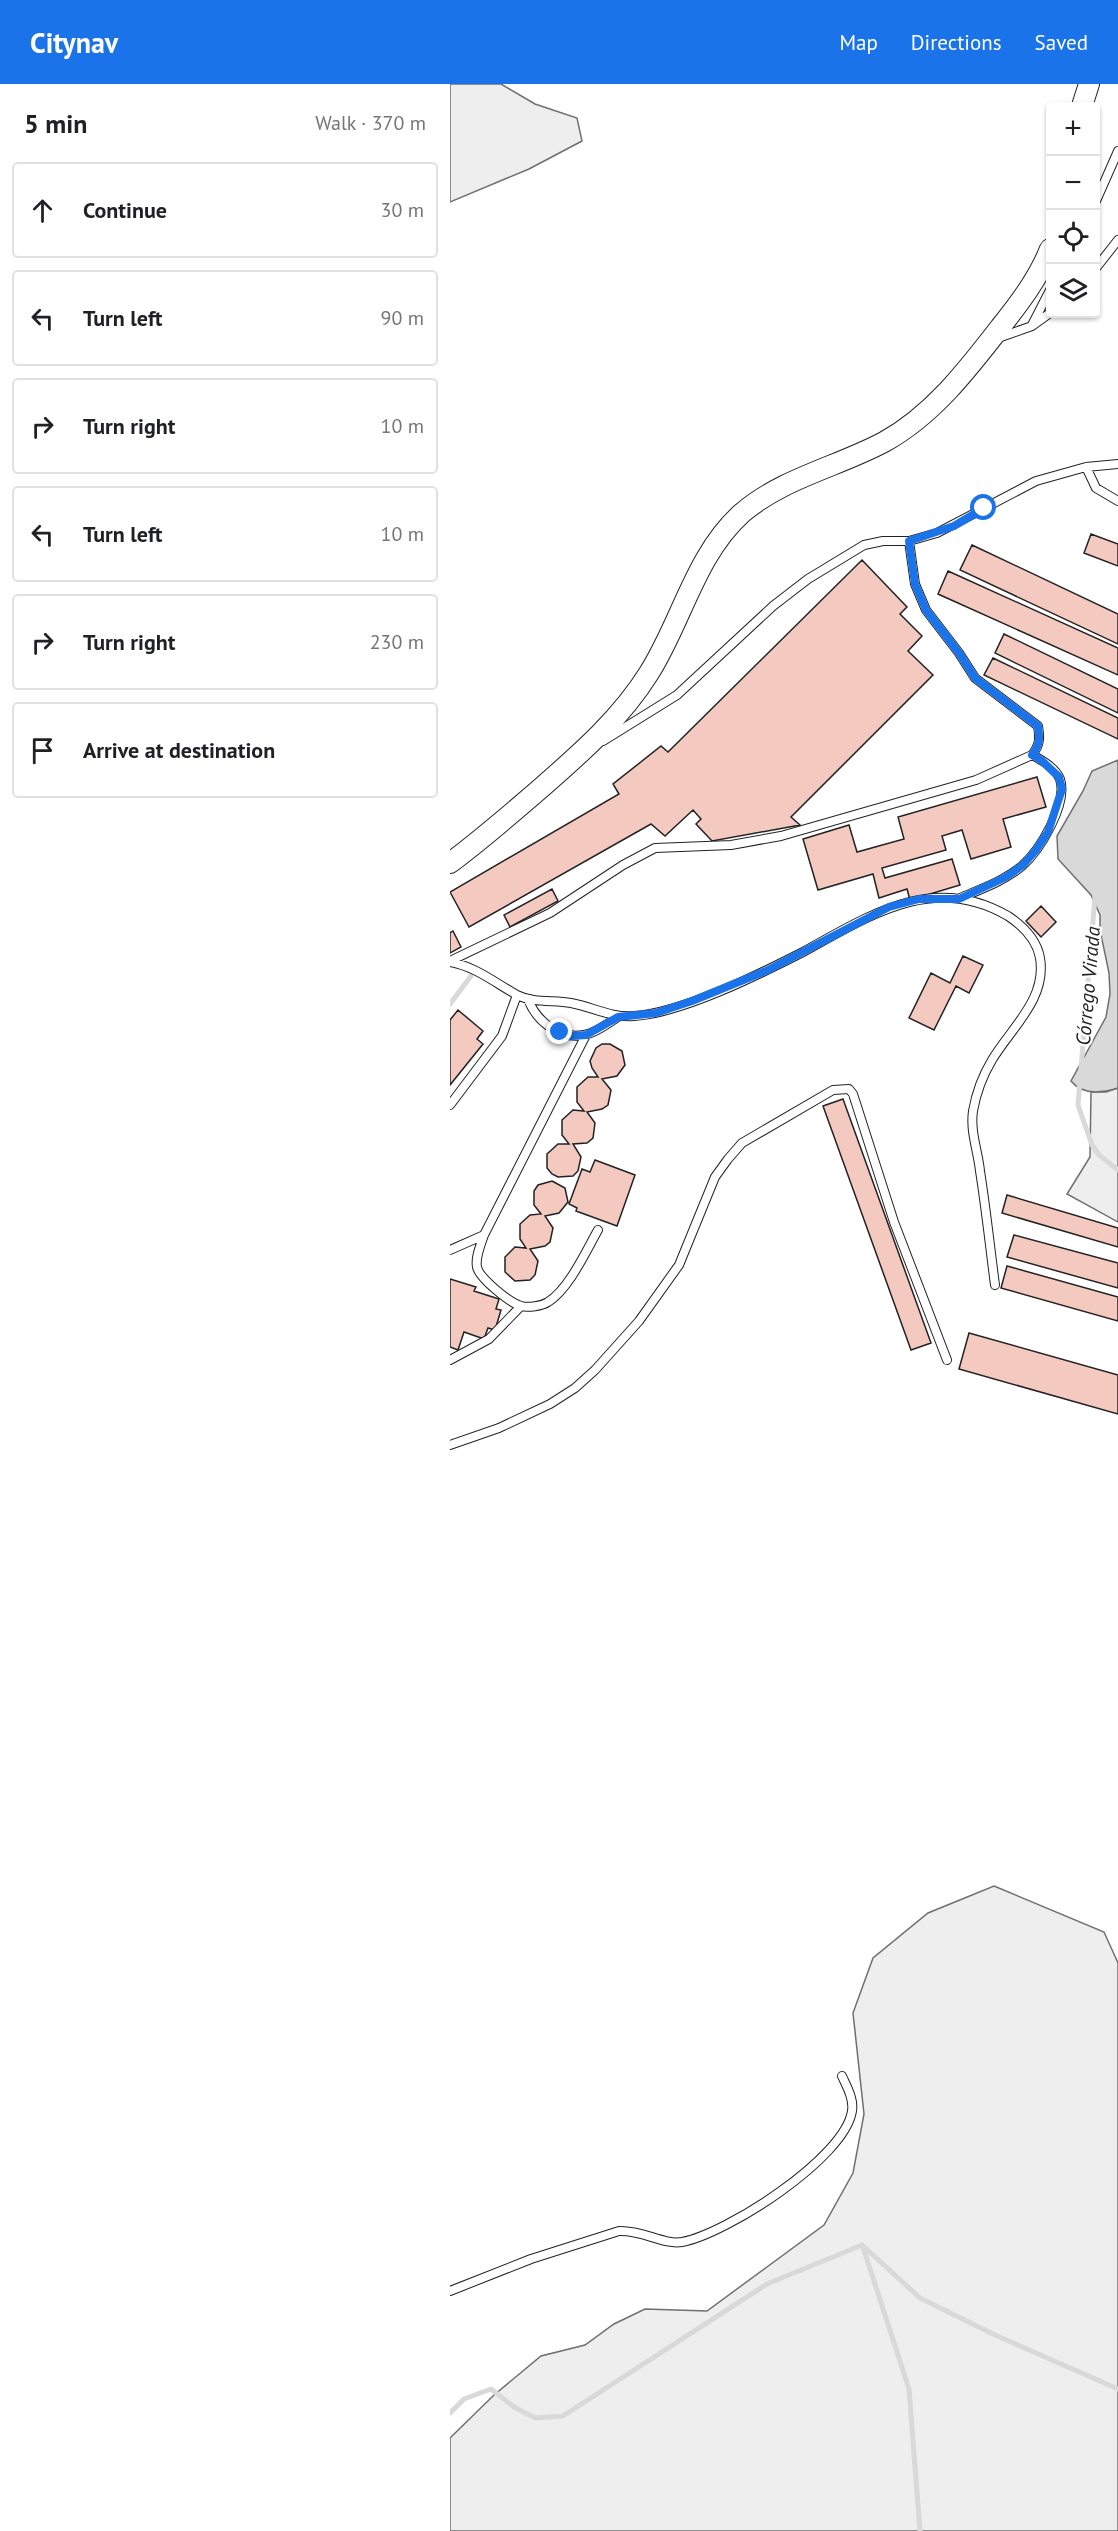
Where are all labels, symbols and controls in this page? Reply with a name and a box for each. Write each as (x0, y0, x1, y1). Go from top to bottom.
text: Citynav (30, 24, 118, 61)
text: Map (839, 29, 878, 56)
text: Directions (911, 29, 1002, 56)
text: Saved (1035, 29, 1088, 56)
map controls (1046, 102, 1100, 318)
button: + (1046, 102, 1100, 156)
text: 5 min (24, 107, 87, 140)
text: Walk · 370 m (315, 110, 426, 136)
button: − (1046, 156, 1100, 210)
icon: ahead (26, 194, 59, 227)
text: Continue (83, 196, 167, 224)
text: 30 m (381, 197, 424, 223)
button: locate (1046, 210, 1100, 264)
button: layers (1046, 264, 1100, 318)
icon: left (26, 302, 59, 335)
text: Turn left (83, 304, 163, 332)
text: 90 m (381, 305, 424, 331)
icon: right (26, 410, 59, 443)
text: Turn right (83, 412, 175, 440)
text: 10 m (381, 413, 424, 439)
route start (970, 494, 996, 520)
icon: left (26, 518, 59, 551)
text: Turn left (83, 520, 163, 548)
text: 10 m (381, 521, 424, 547)
icon: right (26, 626, 59, 659)
text: Turn right (83, 628, 175, 656)
text: 230 m (370, 629, 424, 655)
icon: arrive (26, 734, 59, 767)
text: Arrive at destination (83, 736, 275, 764)
water label: Córrego Virada (1070, 925, 1106, 1047)
route end (546, 1018, 572, 1044)

